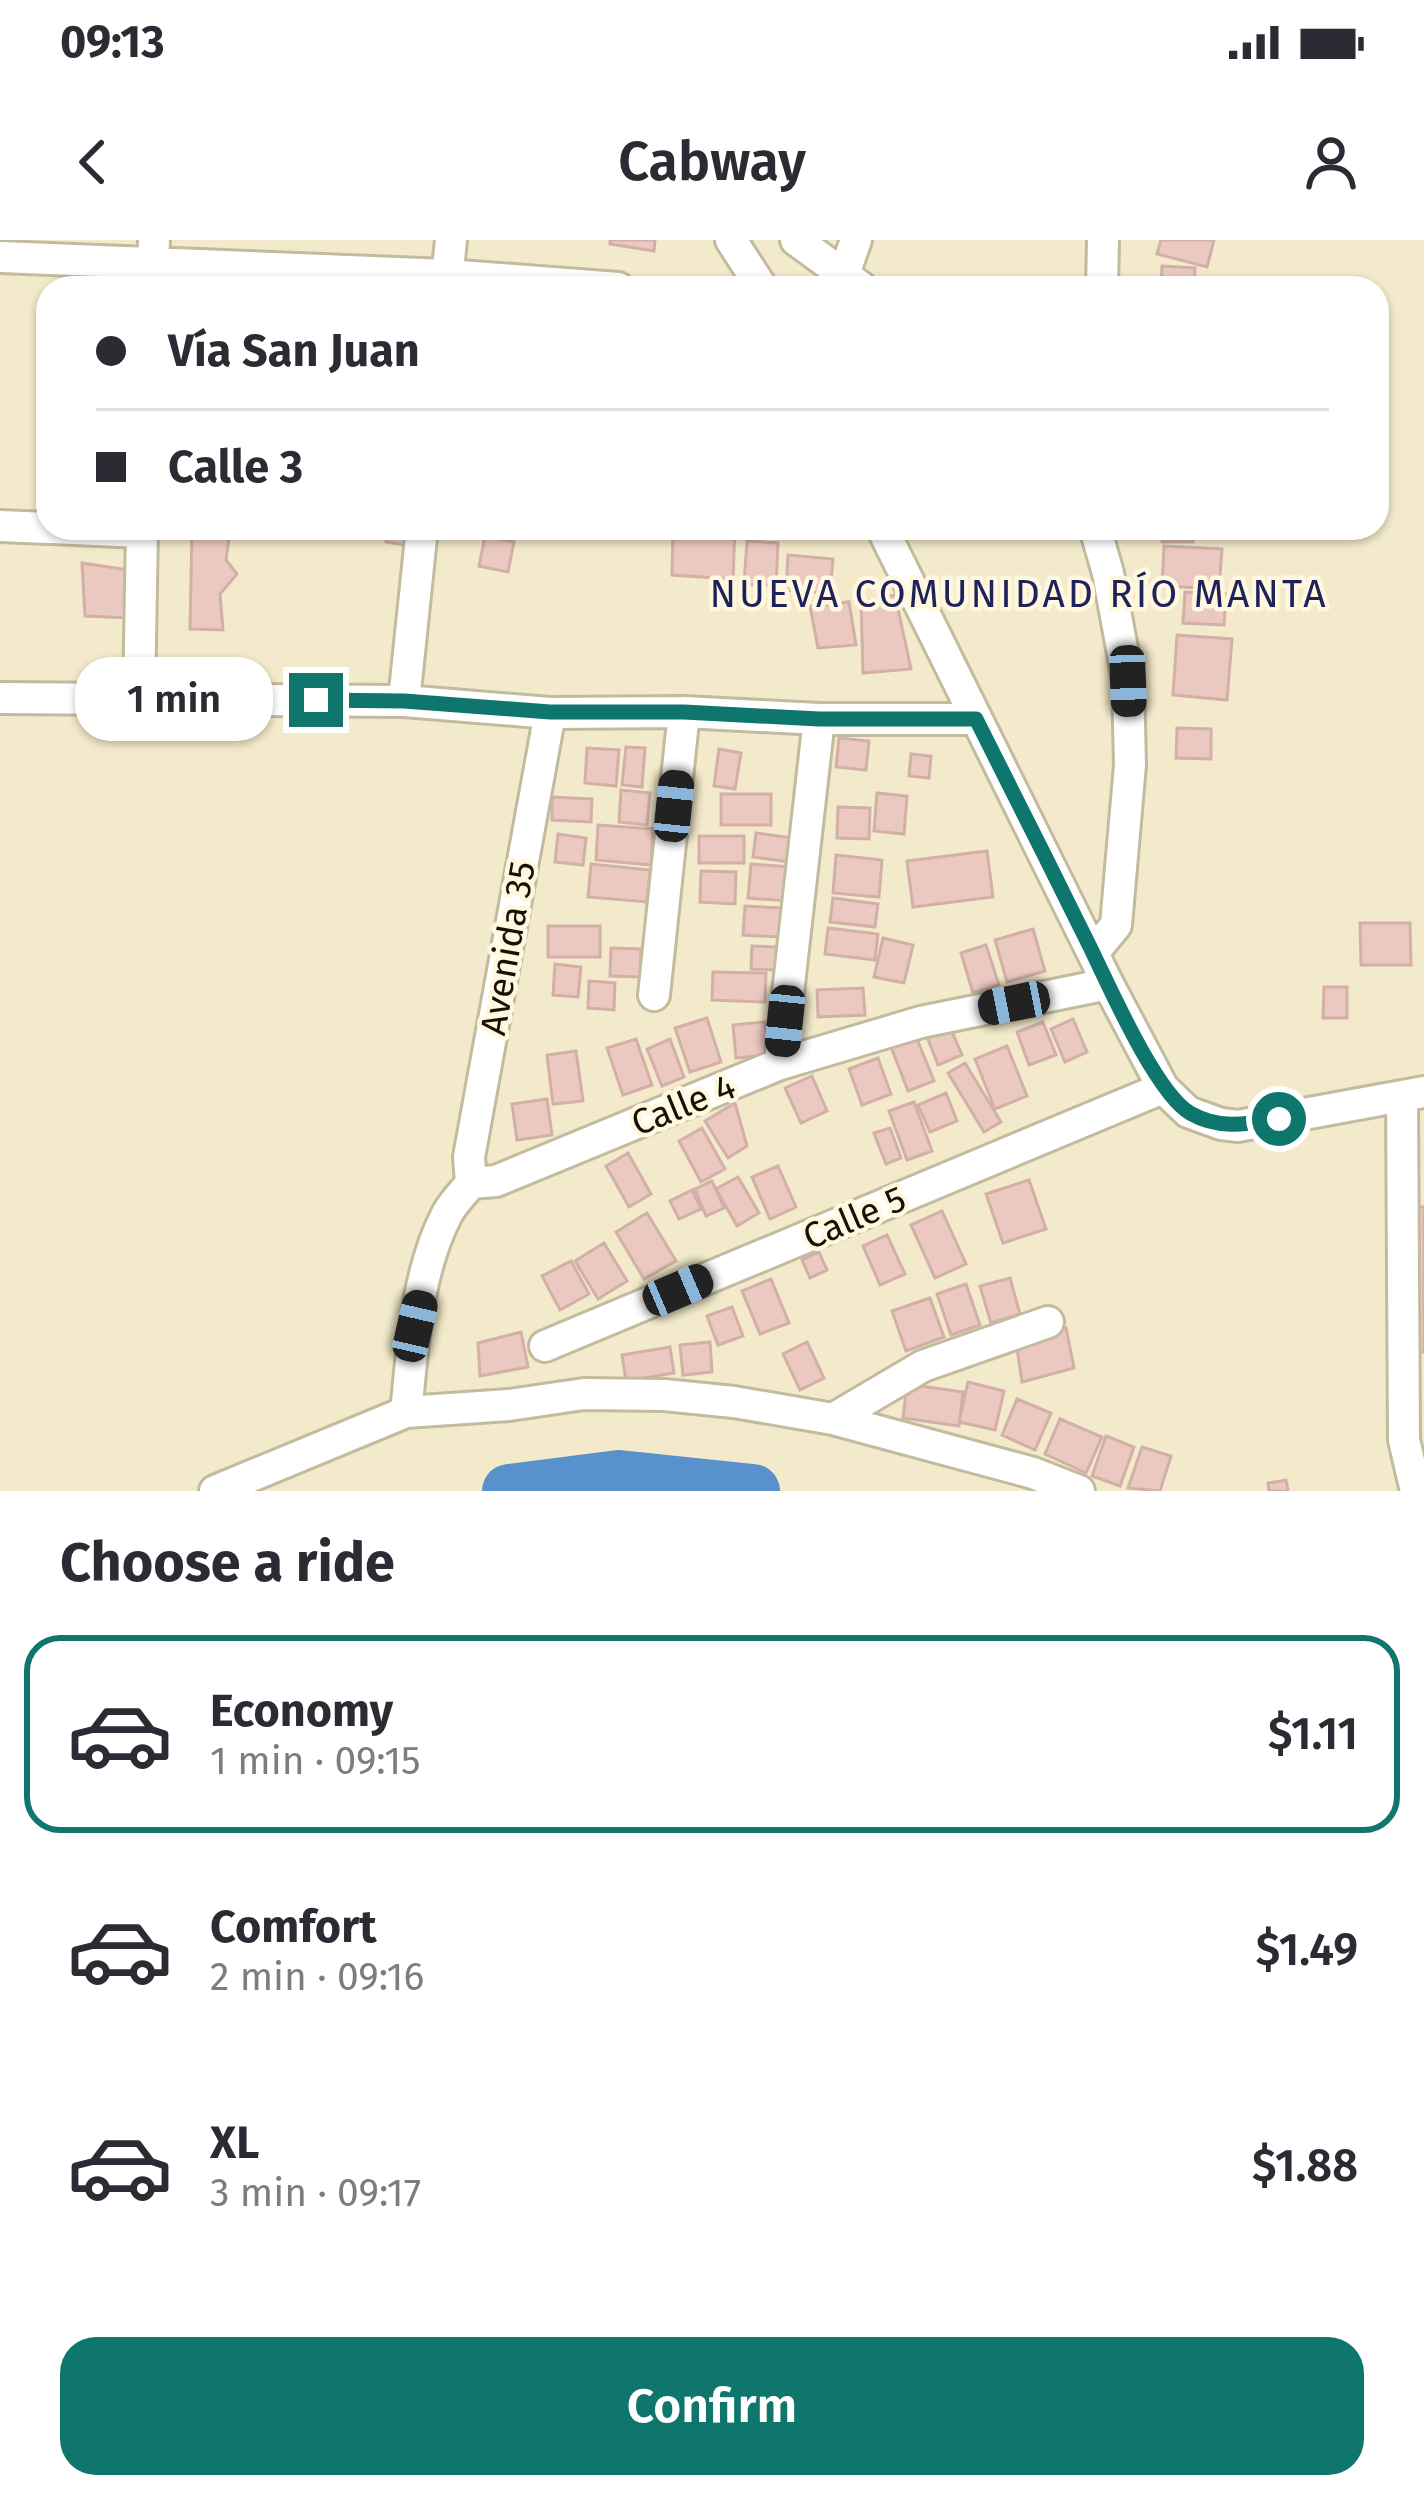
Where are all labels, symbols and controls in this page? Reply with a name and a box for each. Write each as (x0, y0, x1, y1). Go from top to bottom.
text: 09:13 (60, 15, 165, 69)
icon: back (60, 129, 126, 195)
icon: person (1298, 129, 1364, 195)
text: Cabway (618, 130, 806, 194)
text: Vía San Juan (168, 324, 420, 378)
text: Calle 3 (168, 440, 303, 494)
district label: NUEVA COMUNIDAD RÍO MANTA (709, 571, 1329, 617)
car (1109, 644, 1147, 718)
callout: 1 min (76, 658, 274, 742)
route end (289, 673, 343, 727)
text: 1 min (127, 676, 221, 722)
car (652, 768, 696, 844)
street label: Avenida 35 (471, 858, 545, 1039)
car (975, 978, 1053, 1028)
car (763, 983, 807, 1059)
street label: Calle 4 (625, 1064, 742, 1146)
route start (1252, 1092, 1306, 1146)
street label: Calle 5 (796, 1177, 912, 1259)
car (638, 1259, 718, 1321)
car (389, 1287, 441, 1365)
text: Choose a ride (60, 1531, 395, 1595)
icon: car (66, 1680, 174, 1788)
text: Economy (210, 1684, 393, 1738)
text: $1.11 (1268, 1707, 1358, 1761)
text: 1 min · 09:15 (210, 1738, 421, 1784)
icon: car (66, 1896, 174, 2004)
text: Comfort (210, 1900, 377, 1954)
text: $1.49 (1256, 1923, 1358, 1977)
text: 2 min · 09:16 (210, 1954, 424, 2000)
icon: car (66, 2112, 174, 2220)
text: XL (210, 2116, 259, 2170)
text: $1.88 (1252, 2139, 1358, 2193)
text: 3 min · 09:17 (210, 2170, 421, 2216)
button: Confirm (60, 2337, 1364, 2475)

